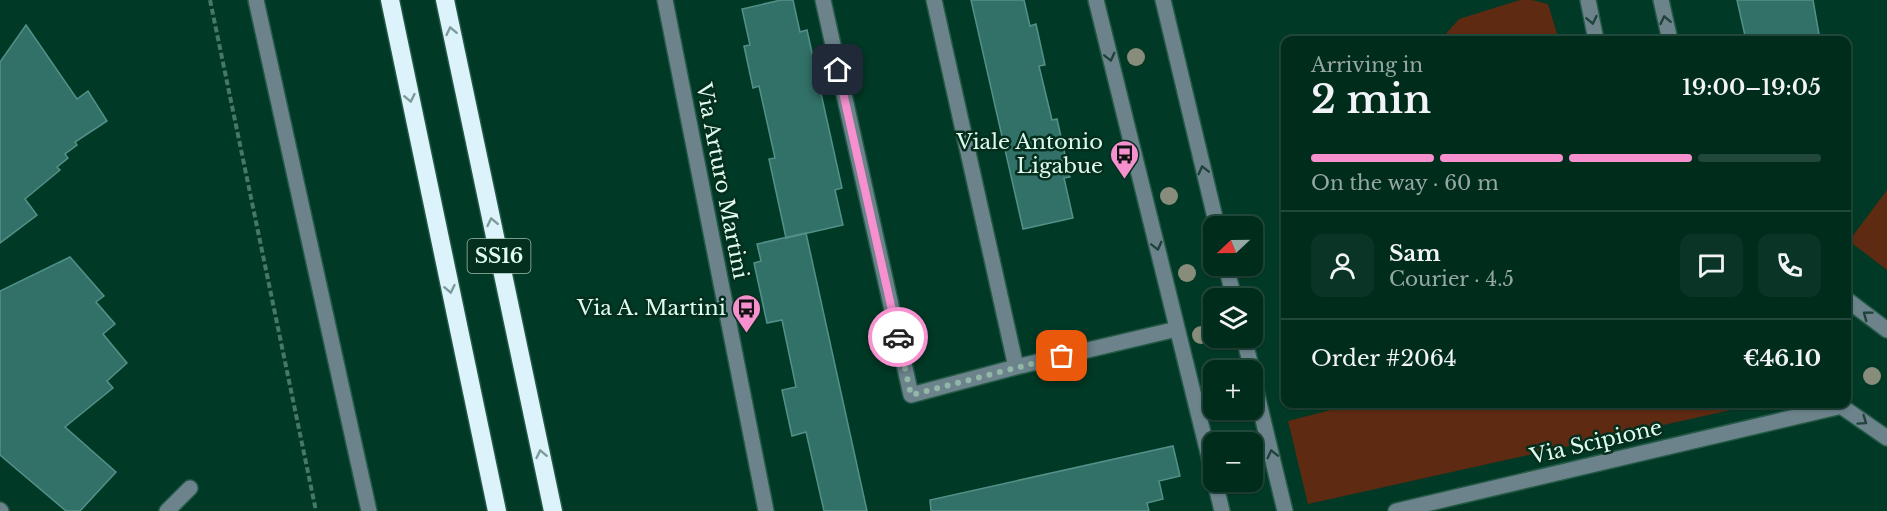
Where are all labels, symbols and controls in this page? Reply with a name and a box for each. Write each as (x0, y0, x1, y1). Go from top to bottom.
one-way arrow (1585, 15, 1598, 25)
one-way arrow (1660, 16, 1673, 26)
one-way arrow (445, 26, 458, 36)
pin (812, 44, 863, 95)
one-way arrow (1103, 51, 1115, 62)
icon: home (821, 53, 854, 86)
text: Arriving in (1311, 53, 1423, 77)
text: 19:00–19:05 (1682, 74, 1821, 101)
text: 2 min (1311, 75, 1431, 124)
street label: Via Arturo Martini (690, 80, 754, 281)
one-way arrow (403, 93, 416, 103)
place label: Viale Antonio Ligabue (955, 129, 1103, 179)
bus stop icon: Viale Antonio Ligabue (1108, 138, 1140, 180)
one-way arrow (1198, 165, 1211, 175)
text: On the way · 60 m (1311, 171, 1499, 195)
north arrow (1203, 216, 1263, 276)
map controls (1203, 216, 1263, 492)
one-way arrow (486, 217, 499, 227)
button: person (1311, 234, 1374, 297)
button: chat (1680, 234, 1743, 297)
button: phone (1758, 234, 1821, 297)
road number: SS16 (468, 239, 530, 273)
text: Sam (1389, 240, 1441, 267)
one-way arrow (1149, 241, 1162, 251)
text: Courier · 4.5 (1389, 267, 1514, 291)
one-way arrow (443, 284, 456, 294)
button: layers (1203, 288, 1263, 348)
bus stop icon: Via A. Martini (731, 292, 763, 334)
place label: Via A. Martini (576, 295, 726, 321)
courier (868, 307, 928, 367)
one-way arrow (1862, 311, 1873, 322)
icon: car (882, 321, 915, 354)
pin (1036, 330, 1087, 381)
icon: bag (1045, 339, 1078, 372)
text: Order #2064 (1311, 345, 1457, 372)
text: €46.10 (1743, 345, 1821, 372)
button: + (1203, 360, 1263, 420)
street label: Via Scipione (1527, 414, 1664, 470)
one-way arrow (1856, 414, 1867, 425)
button: − (1203, 432, 1263, 492)
one-way arrow (535, 449, 548, 459)
one-way arrow (1266, 449, 1279, 459)

